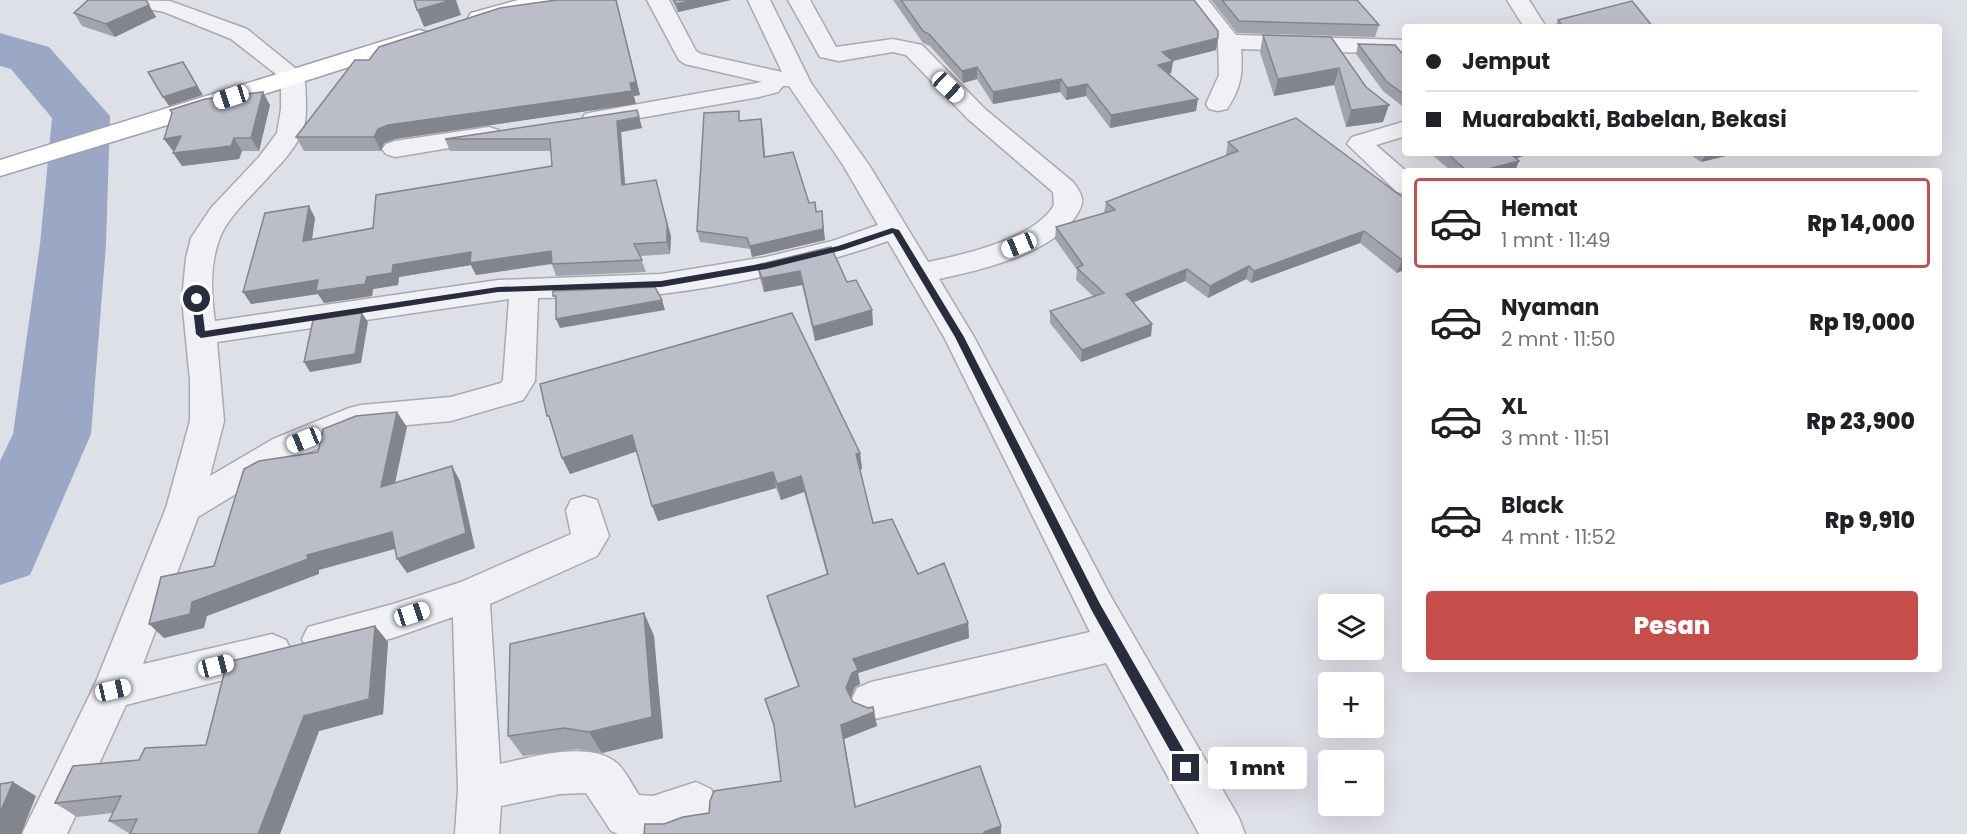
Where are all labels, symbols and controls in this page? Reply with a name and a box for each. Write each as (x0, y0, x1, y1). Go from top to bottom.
text: Jemput (1462, 46, 1550, 77)
car (929, 68, 967, 106)
car (211, 83, 251, 111)
text: Muarabakti, Babelan, Bekasi (1462, 104, 1787, 135)
text: Hemat (1501, 193, 1578, 224)
icon: car (1429, 196, 1483, 250)
text: Rp 14,000 (1807, 208, 1915, 239)
text: 1 mnt · 11:49 (1501, 226, 1611, 254)
car (999, 230, 1039, 260)
route start (183, 285, 210, 312)
text: Nyaman (1501, 292, 1599, 323)
icon: car (1429, 295, 1483, 349)
text: Rp 19,000 (1809, 307, 1915, 338)
text: 2 mnt · 11:50 (1501, 325, 1616, 353)
text: XL (1501, 391, 1527, 422)
icon: car (1429, 394, 1483, 448)
text: Rp 23,900 (1806, 406, 1915, 437)
text: 3 mnt · 11:51 (1501, 424, 1610, 452)
car (284, 425, 324, 455)
text: Black (1501, 490, 1564, 521)
icon: car (1429, 493, 1483, 547)
text: Rp 9,910 (1825, 505, 1915, 536)
text: 4 mnt · 11:52 (1501, 523, 1616, 551)
button: Pesan (1426, 591, 1918, 660)
map controls (1318, 594, 1384, 816)
button: layers (1318, 594, 1384, 660)
car (392, 600, 432, 628)
car (196, 653, 236, 679)
button: + (1318, 672, 1384, 738)
car (93, 677, 133, 703)
callout: 1 mnt (1207, 747, 1306, 789)
button: − (1318, 750, 1384, 816)
route end (1172, 754, 1199, 781)
text: 1 mnt (1230, 754, 1285, 782)

